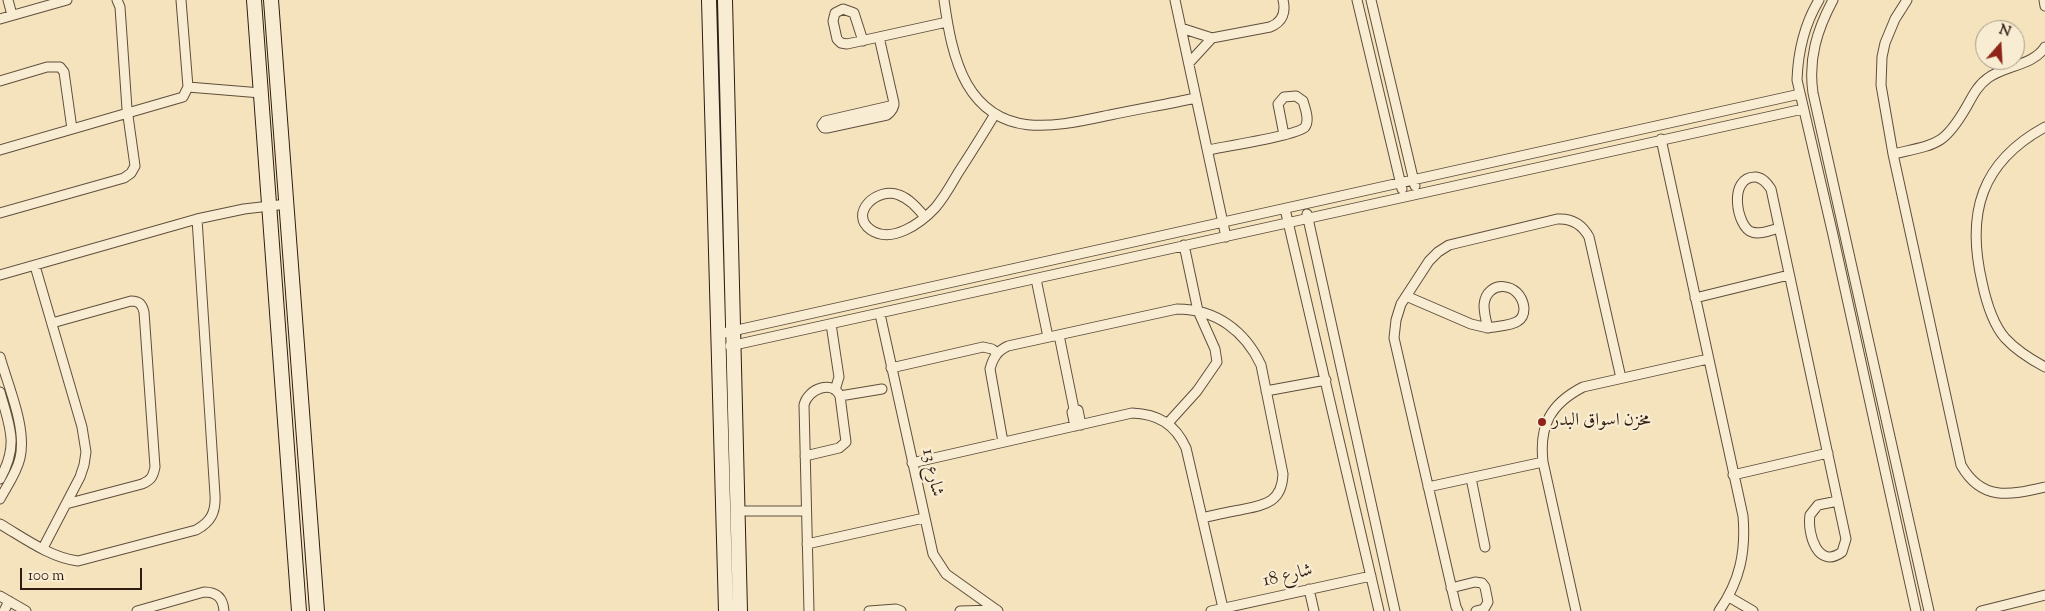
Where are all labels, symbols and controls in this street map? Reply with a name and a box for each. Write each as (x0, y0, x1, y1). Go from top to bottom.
north arrow (1975, 20, 2025, 70)
text: N (1996, 20, 2013, 43)
place label: مخزن اسواق البدر (1552, 411, 1651, 433)
marker: مخزن اسواق البدر (1536, 416, 1548, 428)
street label: شارع 13 (915, 447, 947, 499)
scale bar (22, 558, 145, 590)
street label: شارع 18 (1261, 561, 1315, 593)
text: 100 m (28, 566, 64, 587)

